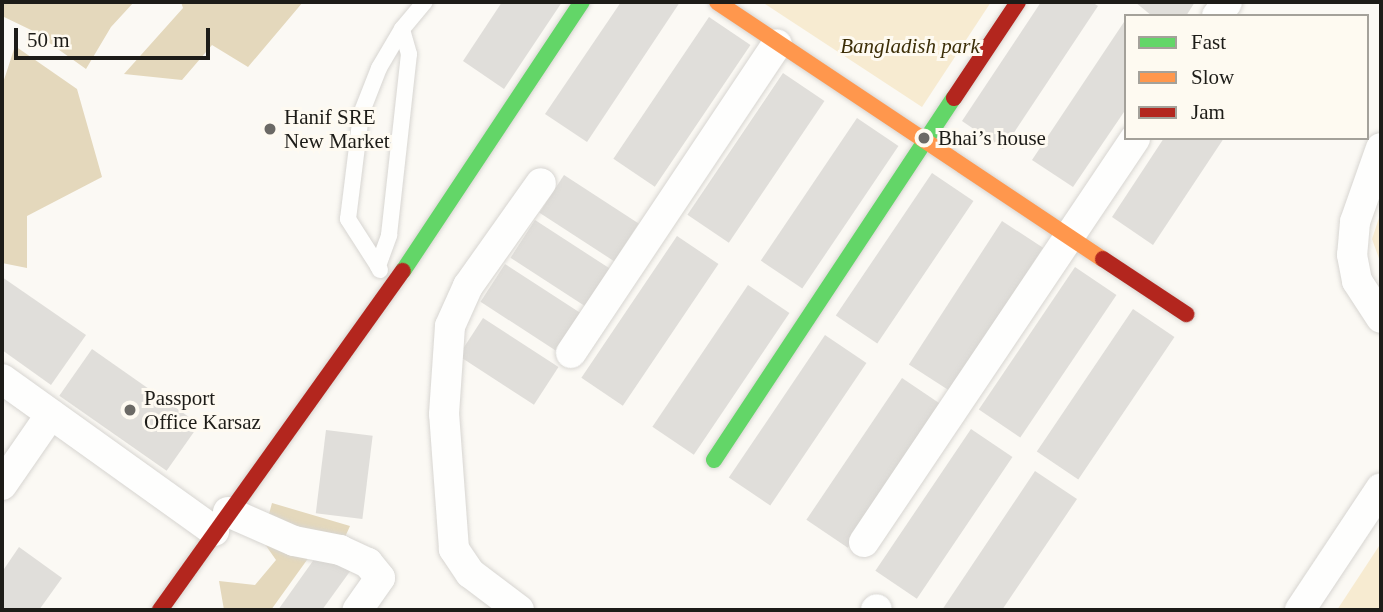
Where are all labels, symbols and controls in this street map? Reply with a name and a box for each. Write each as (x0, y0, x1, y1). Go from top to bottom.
scale bar (18, 14, 214, 58)
legend (1124, 14, 1369, 140)
text: 50 m (27, 28, 70, 52)
text: Fast (1191, 30, 1226, 54)
park label: Bangladish park (840, 33, 980, 59)
text: Slow (1191, 65, 1234, 89)
text: Jam (1191, 100, 1225, 124)
place label: Hanif SRE New Market (284, 104, 390, 154)
marker: Hanif SRE New Market (262, 121, 278, 137)
place label: Bhai’s house (938, 125, 1046, 151)
marker: Bhai’s house (916, 130, 932, 146)
place label: Passport Office Karsaz (144, 385, 261, 435)
marker: Passport Office Karsaz (122, 402, 138, 418)

